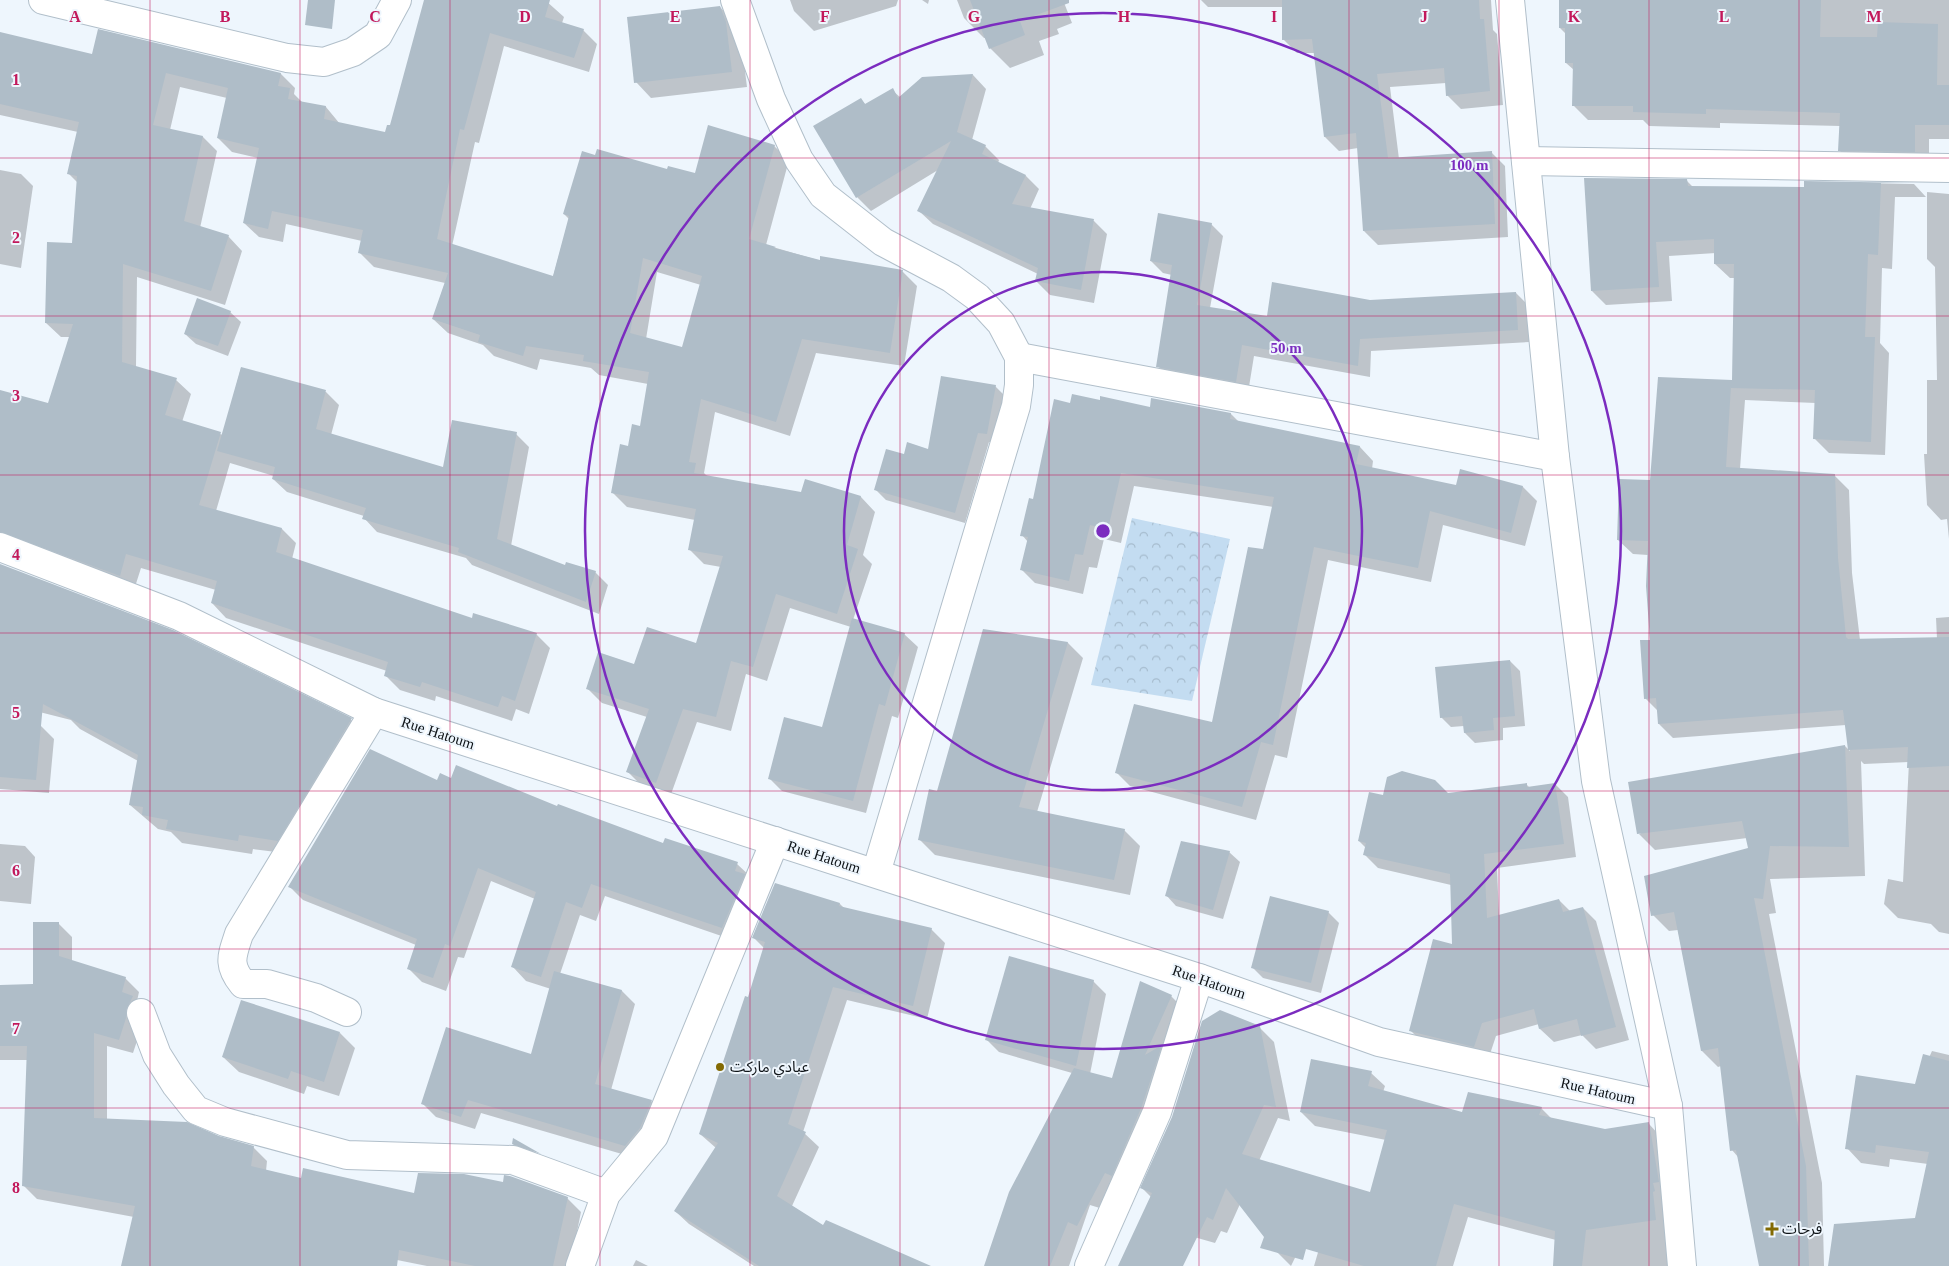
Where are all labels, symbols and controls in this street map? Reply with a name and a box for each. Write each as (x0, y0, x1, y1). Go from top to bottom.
text: A (69, 8, 81, 25)
text: B (220, 8, 231, 25)
text: C (369, 8, 381, 25)
text: D (519, 8, 531, 25)
text: E (670, 8, 680, 25)
text: F (820, 8, 830, 25)
text: G (968, 8, 981, 25)
text: H (1118, 8, 1131, 25)
text: I (1271, 8, 1277, 25)
text: J (1420, 8, 1428, 25)
text: K (1568, 8, 1581, 25)
text: L (1719, 8, 1729, 25)
text: M (1866, 8, 1882, 25)
text: 1 (12, 71, 20, 88)
text: 100 m (1450, 157, 1489, 173)
text: 2 (12, 229, 20, 246)
text: 50 m (1270, 340, 1302, 356)
text: 3 (12, 387, 20, 404)
centre of rings (1094, 522, 1112, 540)
text: 4 (12, 546, 20, 563)
text: 5 (12, 704, 20, 721)
street label: Rue Hatoum (399, 714, 477, 752)
street label: Rue Hatoum (785, 838, 863, 876)
text: 6 (12, 862, 20, 879)
street label: Rue Hatoum (1170, 962, 1248, 1002)
text: 7 (12, 1020, 20, 1037)
place label: عبادي ماركت (730, 1059, 810, 1078)
marker: عبادي ماركت (714, 1061, 726, 1073)
street label: Rue Hatoum (1559, 1075, 1637, 1107)
text: 8 (12, 1179, 20, 1196)
place label: فرحات (1782, 1221, 1822, 1238)
marker: فرحات (1766, 1223, 1778, 1235)

